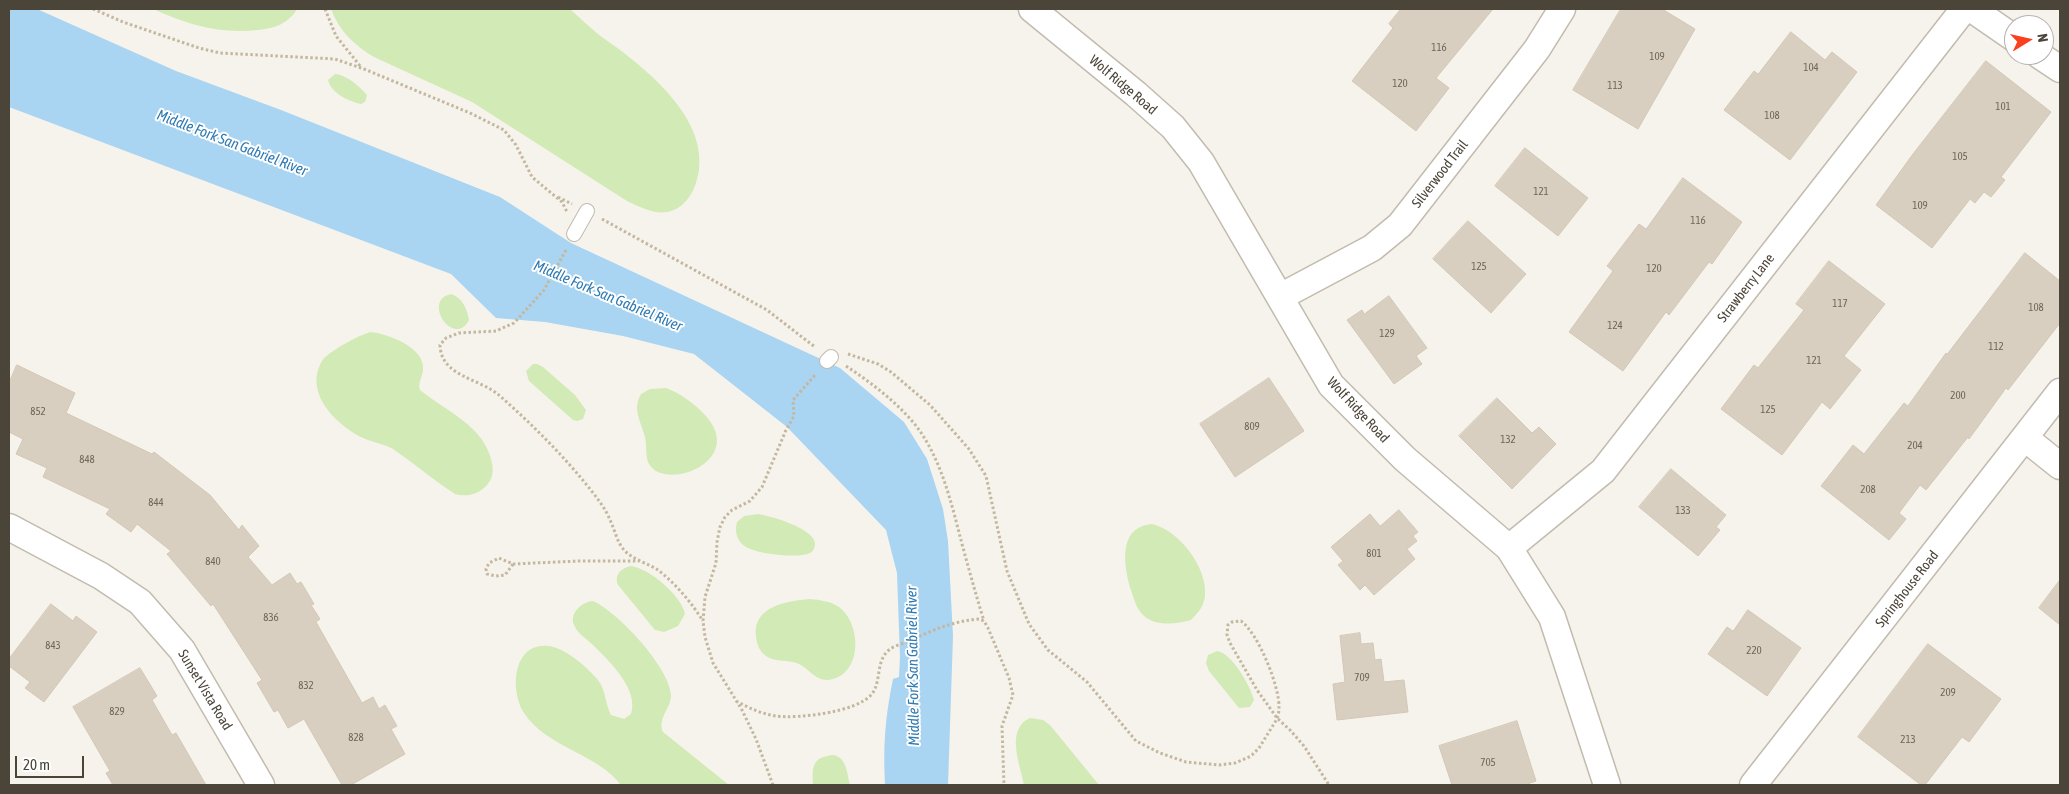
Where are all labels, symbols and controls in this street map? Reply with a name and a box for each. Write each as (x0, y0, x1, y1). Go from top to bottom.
north arrow (2004, 15, 2054, 65)
text: N (2034, 32, 2051, 43)
house number: 116 (1431, 41, 1447, 55)
house number: 109 (1649, 50, 1665, 64)
street label: Wolf Ridge Road (1086, 52, 1160, 118)
house number: 104 (1803, 61, 1819, 75)
house number: 120 (1392, 77, 1408, 91)
house number: 113 (1607, 79, 1623, 93)
house number: 101 (1995, 100, 2011, 114)
water label: Middle Fork San Gabriel River (154, 106, 310, 180)
house number: 108 (1764, 109, 1780, 123)
street label: Silverwood Trail (1408, 137, 1472, 211)
house number: 105 (1952, 150, 1968, 164)
house number: 121 (1533, 185, 1549, 199)
house number: 109 (1912, 199, 1928, 213)
house number: 116 (1690, 214, 1706, 228)
street label: Strawberry Lane (1714, 250, 1778, 326)
water label: Middle Fork San Gabriel River (531, 256, 685, 336)
house number: 125 (1471, 260, 1487, 274)
house number: 120 (1646, 262, 1662, 276)
house number: 117 (1832, 297, 1848, 311)
house number: 108 (2028, 301, 2044, 315)
house number: 124 (1607, 319, 1623, 333)
house number: 129 (1379, 327, 1395, 341)
house number: 112 (1988, 340, 2004, 354)
house number: 121 (1806, 354, 1822, 368)
street label: Wolf Ridge Road (1323, 374, 1393, 446)
house number: 200 (1950, 389, 1966, 403)
house number: 125 (1760, 403, 1776, 417)
house number: 852 (30, 405, 46, 419)
house number: 809 (1244, 420, 1260, 434)
house number: 132 (1500, 433, 1516, 447)
house number: 204 (1907, 439, 1923, 453)
house number: 848 (79, 453, 95, 467)
house number: 208 (1860, 483, 1876, 497)
house number: 844 (148, 496, 164, 510)
house number: 133 (1675, 504, 1691, 518)
house number: 801 (1366, 547, 1382, 561)
street label: Springhouse Road (1872, 547, 1942, 631)
house number: 840 (205, 555, 221, 569)
water label: Middle Fork San Gabriel River (903, 586, 923, 746)
house number: 836 (263, 611, 279, 625)
house number: 843 (45, 639, 61, 653)
house number: 220 (1746, 644, 1762, 658)
street label: Sunset Vista Road (174, 647, 236, 733)
house number: 709 (1354, 671, 1370, 685)
house number: 832 (298, 679, 314, 693)
house number: 209 (1940, 686, 1956, 700)
house number: 829 (109, 705, 125, 719)
house number: 828 (348, 731, 364, 745)
house number: 213 (1900, 733, 1916, 747)
scale bar (18, 746, 86, 778)
text: 20 m (23, 756, 50, 773)
house number: 705 (1480, 756, 1496, 770)

